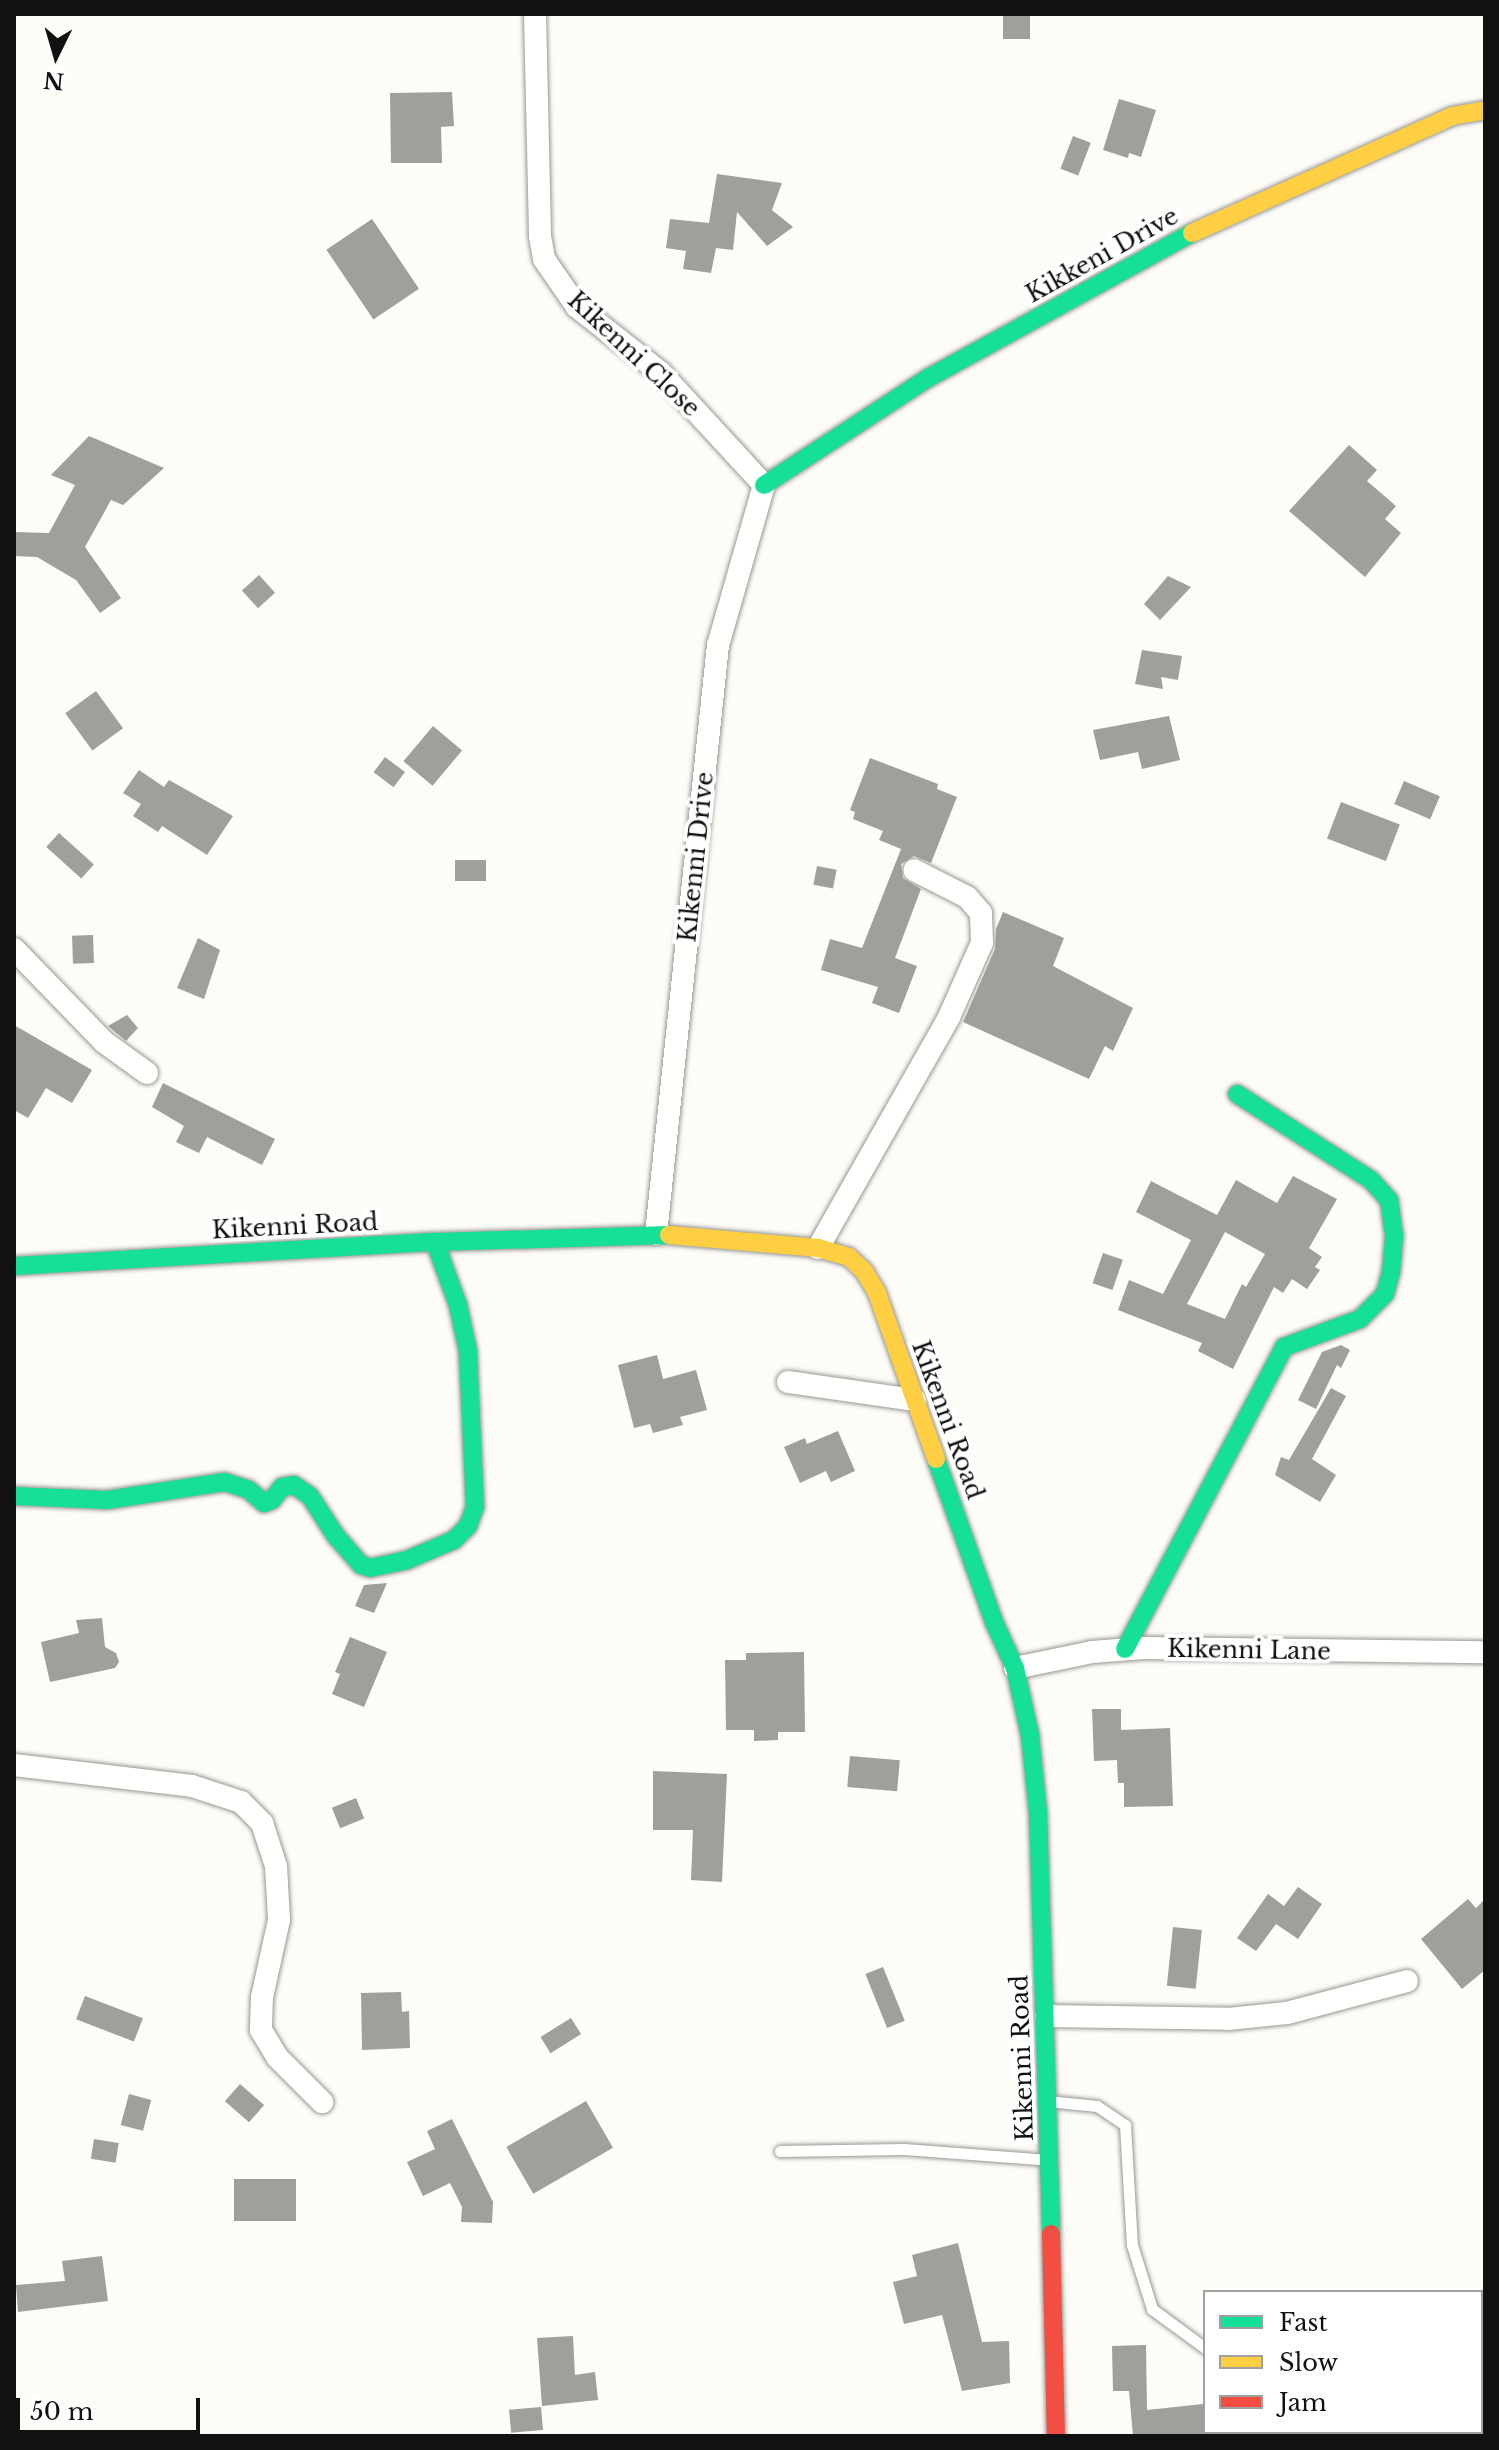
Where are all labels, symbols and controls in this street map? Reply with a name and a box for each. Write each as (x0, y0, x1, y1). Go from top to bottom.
north arrow (16, 16, 96, 96)
text: N (42, 66, 65, 95)
street label: Kikkeni Drive (1021, 201, 1183, 309)
street label: Kikenni Close (562, 285, 706, 423)
street label: Kikenni Drive (673, 770, 719, 944)
street label: Kikenni Road (211, 1207, 379, 1245)
street label: Kikenni Road (906, 1337, 990, 1503)
street label: Kikenni Lane (1167, 1634, 1331, 1666)
street label: Kikenni Road (1005, 1974, 1039, 2142)
legend (1203, 2290, 1483, 2434)
text: Fast (1279, 2308, 1327, 2337)
text: Slow (1279, 2348, 1338, 2377)
scale bar (20, 2382, 204, 2432)
text: Jam (1279, 2388, 1327, 2417)
text: 50 m (30, 2397, 93, 2426)

